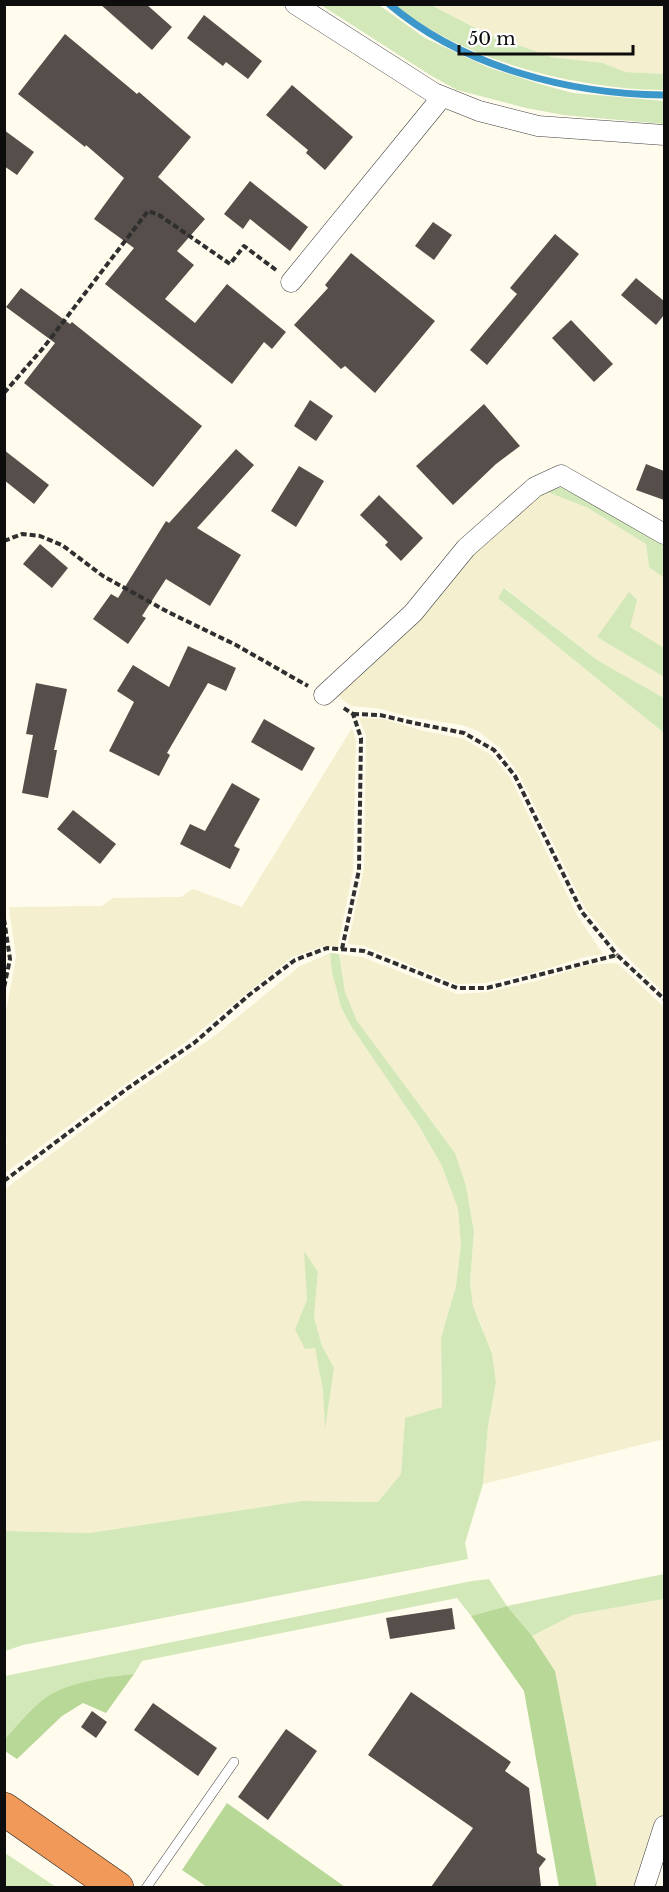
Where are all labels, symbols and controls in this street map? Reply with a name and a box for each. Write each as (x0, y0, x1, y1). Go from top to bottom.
scale bar (459, 18, 633, 56)
text: 50 m (468, 28, 516, 50)

